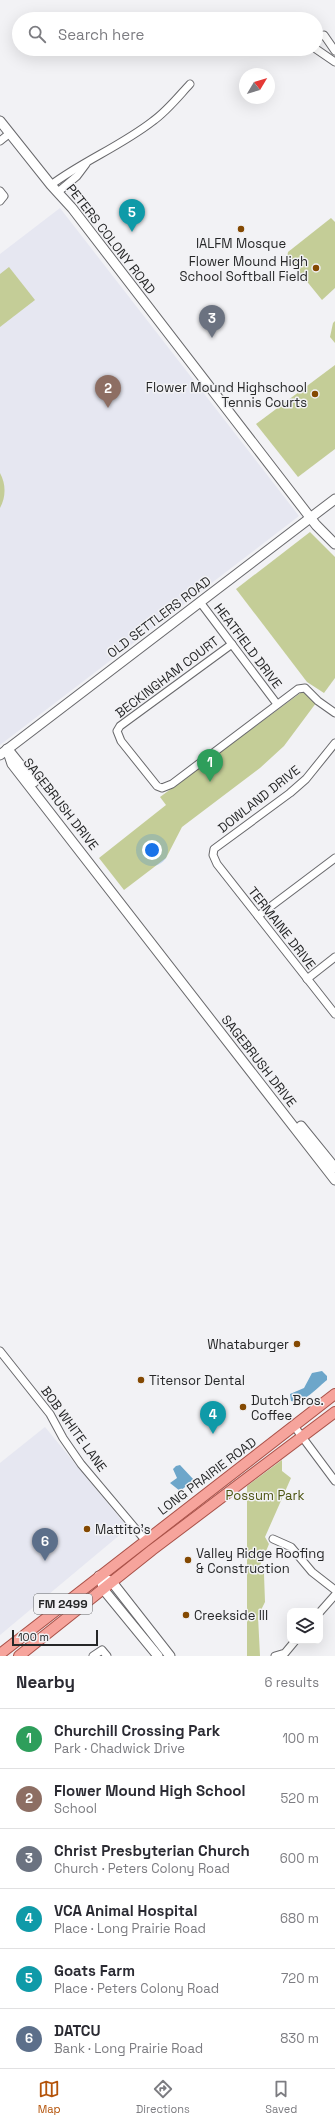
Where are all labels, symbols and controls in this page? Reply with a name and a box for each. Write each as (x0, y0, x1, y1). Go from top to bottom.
search box (12, 12, 323, 56)
icon: search (26, 23, 48, 45)
text: Search here (58, 25, 144, 44)
north arrow (239, 68, 275, 104)
street label: PETERS COLONY ROAD (63, 180, 159, 298)
pin: 5 (119, 199, 145, 232)
marker: IALFM Mosque (236, 224, 246, 234)
place label: IALFM Mosque (196, 235, 286, 252)
place label: Flower Mound High School Softball Field (179, 253, 308, 285)
marker: Flower Mound High School Softball Field (311, 263, 321, 273)
pin: 3 (199, 305, 225, 338)
pin: 2 (95, 375, 121, 408)
place label: Flower Mound Highschool Tennis Courts (146, 379, 307, 411)
marker: Flower Mound Highschool Tennis Courts (310, 389, 320, 399)
street label: OLD SETTLERS ROAD (104, 572, 214, 662)
street label: HEATFIELD DRIVE (210, 600, 286, 692)
street label: BECKINGHAM COURT (112, 632, 222, 721)
pin: 1 (197, 749, 223, 782)
street label: SAGEBRUSH DRIVE (20, 754, 102, 854)
street label: DOWLAND DRIVE (214, 762, 304, 836)
your location (142, 840, 162, 860)
street label: TERMAINE DRIVE (244, 883, 320, 973)
street label: SAGEBRUSH DRIVE (218, 1011, 300, 1111)
place label: Whataburger (207, 1336, 289, 1353)
marker: Whataburger (292, 1339, 302, 1349)
place label: Titensor Dental (149, 1372, 245, 1389)
marker: Titensor Dental (136, 1375, 146, 1385)
street label: BOB WHITE LANE (37, 1383, 111, 1475)
place label: Dutch Bros. Coffee (251, 1392, 324, 1424)
pin: 4 (200, 1401, 226, 1434)
marker: Dutch Bros. Coffee (238, 1402, 248, 1412)
street label: LONG PRAIRIE ROAD (154, 1433, 260, 1519)
park label: Possum Park (226, 1487, 304, 1504)
place label: Mattito's (95, 1521, 151, 1538)
marker: Mattito's (82, 1524, 92, 1534)
pin: 6 (32, 1528, 58, 1561)
place label: Valley Ridge Roofing & Construction (196, 1545, 325, 1577)
marker: Valley Ridge Roofing & Construction (183, 1555, 193, 1565)
road number: FM 2499 (34, 1594, 92, 1614)
place label: Creekside III (194, 1607, 268, 1624)
map controls (287, 1608, 323, 1644)
button: layers (287, 1608, 323, 1644)
marker: Creekside III (181, 1610, 191, 1620)
scale bar (12, 1628, 98, 1647)
text: 100 m (18, 1630, 49, 1644)
text: Nearby (16, 1671, 75, 1693)
text: 6 results (265, 1674, 319, 1691)
text: Churchill Crossing Park (54, 1721, 220, 1740)
text: 1 (26, 1730, 32, 1747)
text: 100 m (282, 1730, 319, 1747)
text: Park · Chadwick Drive (54, 1740, 185, 1757)
text: Flower Mound High School (54, 1781, 245, 1800)
text: 2 (25, 1790, 33, 1807)
text: 520 m (281, 1790, 319, 1807)
text: School (54, 1800, 97, 1817)
text: Christ Presbyterian Church (54, 1841, 250, 1860)
text: 3 (25, 1850, 33, 1867)
text: 600 m (280, 1850, 319, 1867)
text: Church · Peters Colony Road (54, 1860, 230, 1877)
text: VCA Animal Hospital (54, 1901, 198, 1920)
text: 4 (25, 1910, 33, 1927)
text: 680 m (280, 1910, 319, 1927)
text: Place · Long Prairie Road (54, 1920, 206, 1937)
text: Goats Farm (54, 1961, 135, 1980)
text: 5 (25, 1970, 33, 1987)
text: 720 m (281, 1970, 319, 1987)
text: Place · Peters Colony Road (54, 1980, 219, 1997)
text: DATCU (54, 2021, 101, 2040)
text: 6 (25, 2030, 33, 2047)
text: 830 m (280, 2030, 319, 2047)
text: Bank · Long Prairie Road (54, 2040, 203, 2057)
tab: Map (38, 2078, 61, 2116)
tab: Directions (136, 2078, 190, 2116)
tab: Saved (265, 2078, 297, 2116)

